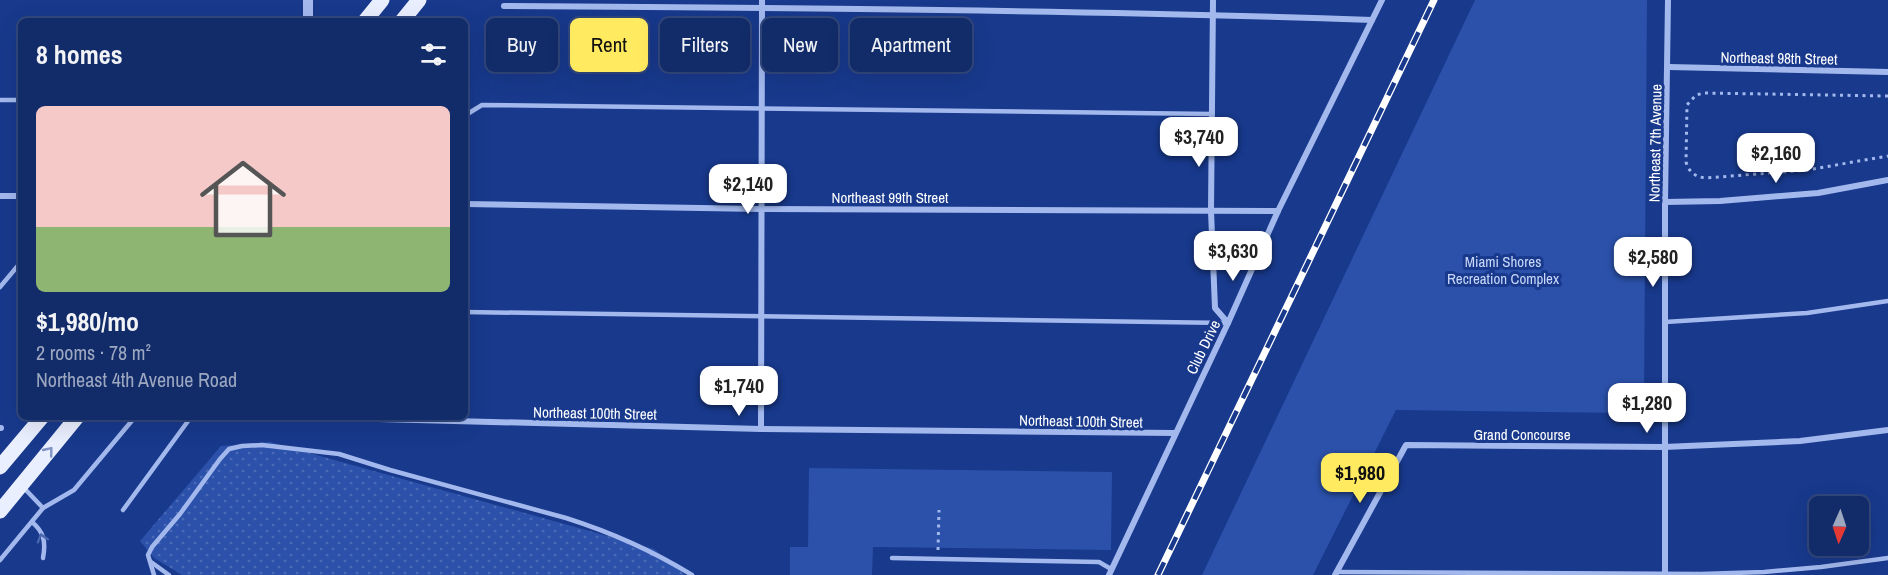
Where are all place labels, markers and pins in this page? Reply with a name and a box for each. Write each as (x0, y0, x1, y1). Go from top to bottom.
pin: $3,740 (1150, 117, 1248, 168)
pin: $2,160 (1727, 133, 1825, 184)
pin: $2,140 (699, 164, 797, 215)
pin: $3,630 (1184, 231, 1282, 282)
pin: $2,580 (1604, 237, 1702, 288)
pin: $1,740 (690, 366, 788, 417)
pin: $1,280 (1598, 383, 1696, 434)
pin: $1,980 (1311, 453, 1409, 504)

